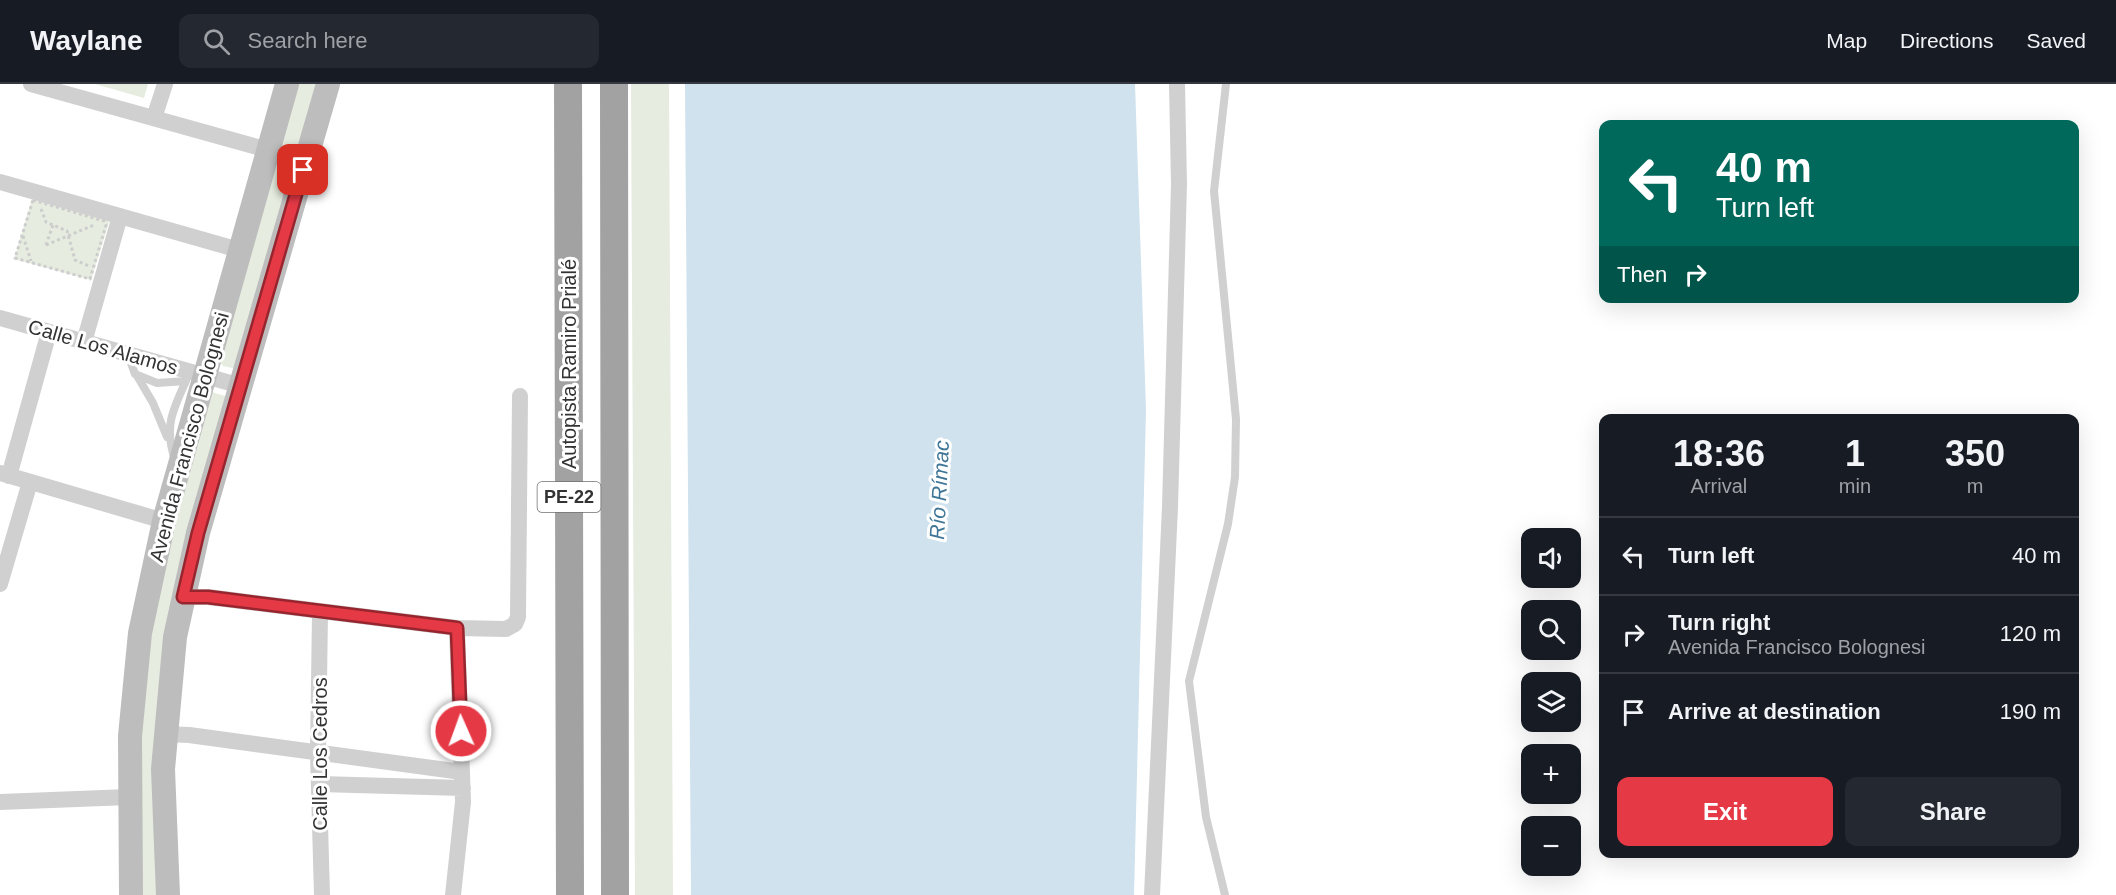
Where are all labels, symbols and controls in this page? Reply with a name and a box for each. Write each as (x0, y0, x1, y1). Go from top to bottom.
search box (179, 14, 599, 68)
text: Waylane (30, 25, 143, 56)
icon: search (200, 25, 233, 58)
text: Search here (248, 28, 367, 53)
text: Map (1826, 29, 1867, 52)
text: Directions (1900, 29, 1993, 52)
text: Saved (2026, 29, 2086, 52)
pin (277, 144, 328, 195)
icon: left (1617, 144, 1695, 222)
text: 40 m (1716, 144, 1812, 191)
icon: arrive (286, 153, 319, 186)
text: Turn left (1716, 193, 1814, 223)
icon: right (1679, 258, 1712, 291)
street label: Autopista Ramiro Prialé (558, 259, 580, 469)
text: Then (1617, 262, 1667, 287)
street label: Avenida Francisco Bolognesi (145, 310, 233, 564)
street label: Calle Los Alamos (26, 315, 180, 379)
text: 18:36 (1673, 433, 1765, 474)
text: 1 (1845, 433, 1865, 474)
text: 350 (1945, 433, 2005, 474)
water label: Río Rímac (925, 439, 953, 540)
text: Arrival (1691, 475, 1747, 497)
text: min (1839, 475, 1871, 497)
text: m (1967, 475, 1983, 497)
road number: PE-22 (538, 482, 600, 512)
map controls (1521, 528, 1581, 876)
button: sound (1521, 528, 1581, 588)
icon: left (1617, 540, 1650, 573)
text: Turn left (1668, 543, 1754, 568)
text: 40 m (2012, 543, 2061, 568)
button: search (1521, 600, 1581, 660)
text: Turn right (1668, 610, 1770, 635)
icon: right (1617, 618, 1650, 651)
text: 120 m (2000, 621, 2061, 646)
text: Avenida Francisco Bolognesi (1668, 636, 1926, 658)
button: layers (1521, 672, 1581, 732)
street label: Calle Los Cedros (309, 677, 331, 831)
icon: arrive (1617, 696, 1650, 729)
position arrow (429, 699, 493, 763)
text: Arrive at destination (1668, 699, 1881, 724)
text: 190 m (2000, 699, 2061, 724)
button: + (1521, 744, 1581, 804)
button: Exit (1617, 777, 1833, 846)
button: Share (1845, 777, 2061, 846)
button: − (1521, 816, 1581, 876)

